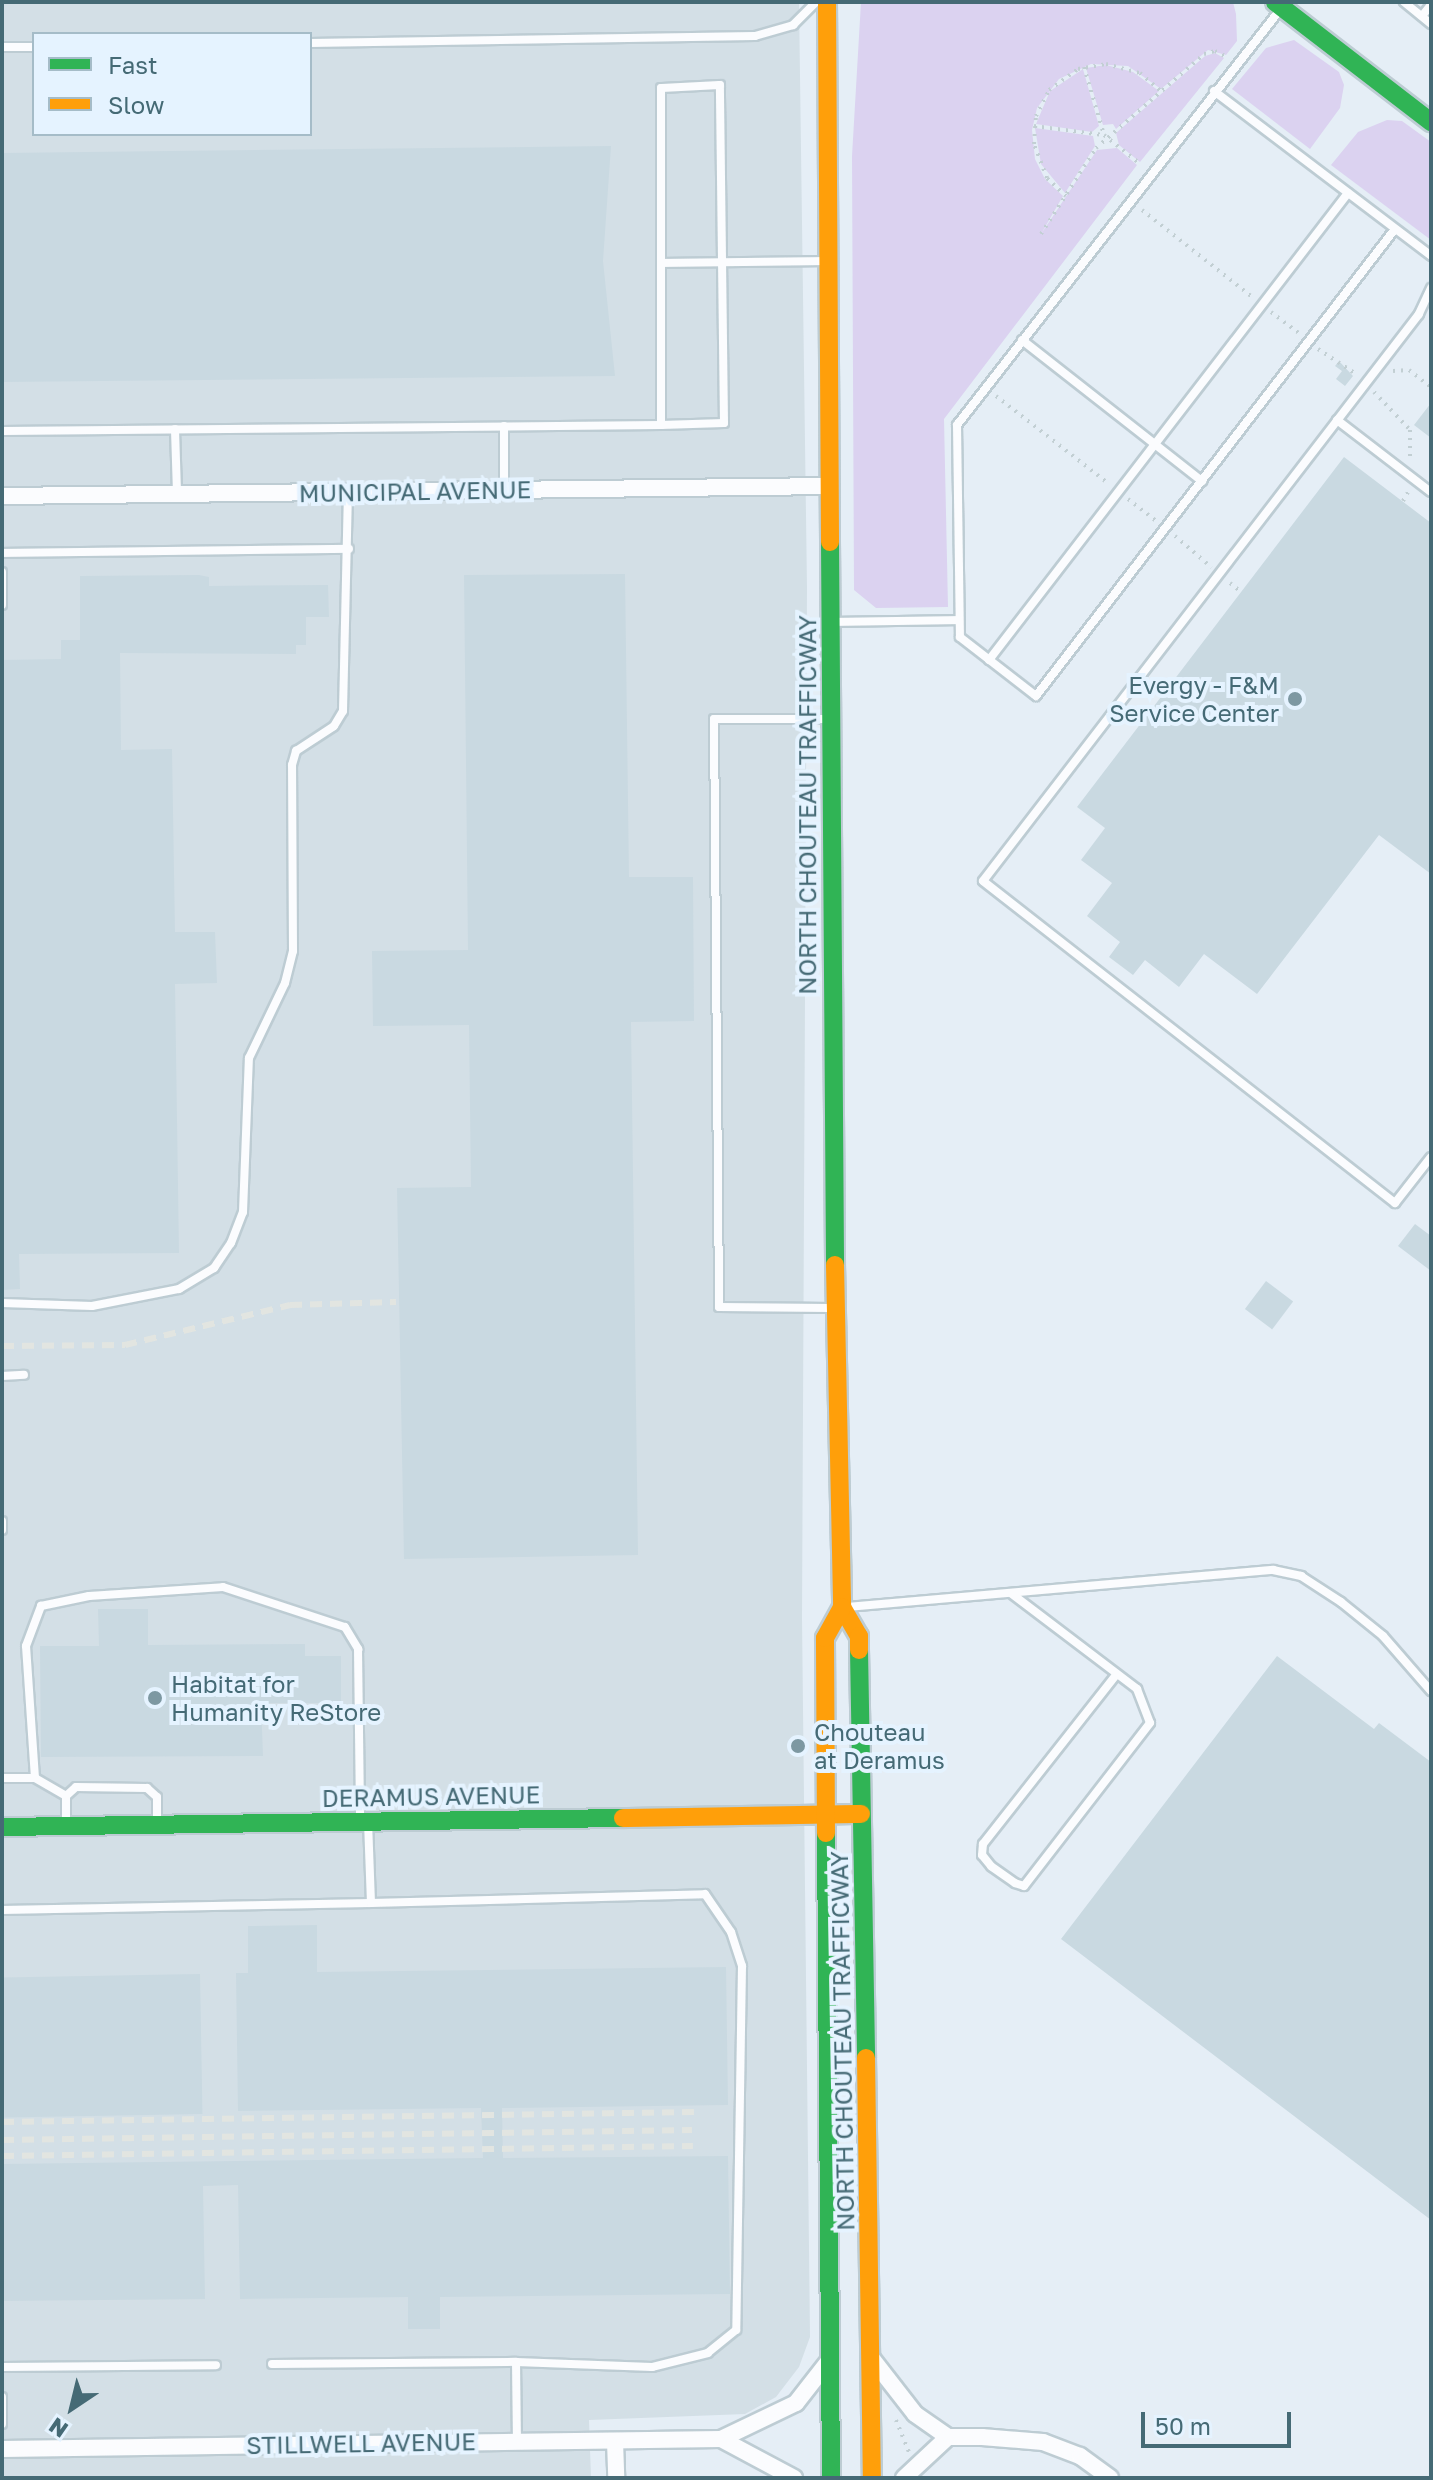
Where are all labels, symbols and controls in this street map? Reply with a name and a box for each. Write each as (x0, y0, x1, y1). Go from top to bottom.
legend (32, 32, 312, 136)
text: Fast (108, 50, 158, 79)
text: Slow (108, 90, 164, 119)
street label: MUNICIPAL AVENUE (299, 475, 531, 507)
street label: NORTH CHOUTEAU TRAFFICWAY (793, 615, 821, 995)
place label: Evergy - F&M Service Center (1109, 671, 1279, 727)
marker: Evergy - F&M Service Center (1286, 690, 1304, 708)
place label: Habitat for Humanity ReStore (171, 1670, 381, 1726)
marker: Habitat for Humanity ReStore (146, 1689, 164, 1707)
place label: Chouteau at Deramus (814, 1718, 945, 1774)
marker: Chouteau at Deramus (789, 1737, 807, 1755)
street label: DERAMUS AVENUE (322, 1780, 540, 1812)
street label: NORTH CHOUTEAU TRAFFICWAY (824, 1851, 860, 2231)
north arrow (32, 2368, 112, 2448)
scale bar (1145, 2396, 1295, 2446)
text: 50 m (1155, 2411, 1211, 2440)
text: N (43, 2412, 73, 2444)
street label: STILLWELL AVENUE (246, 2427, 476, 2459)

